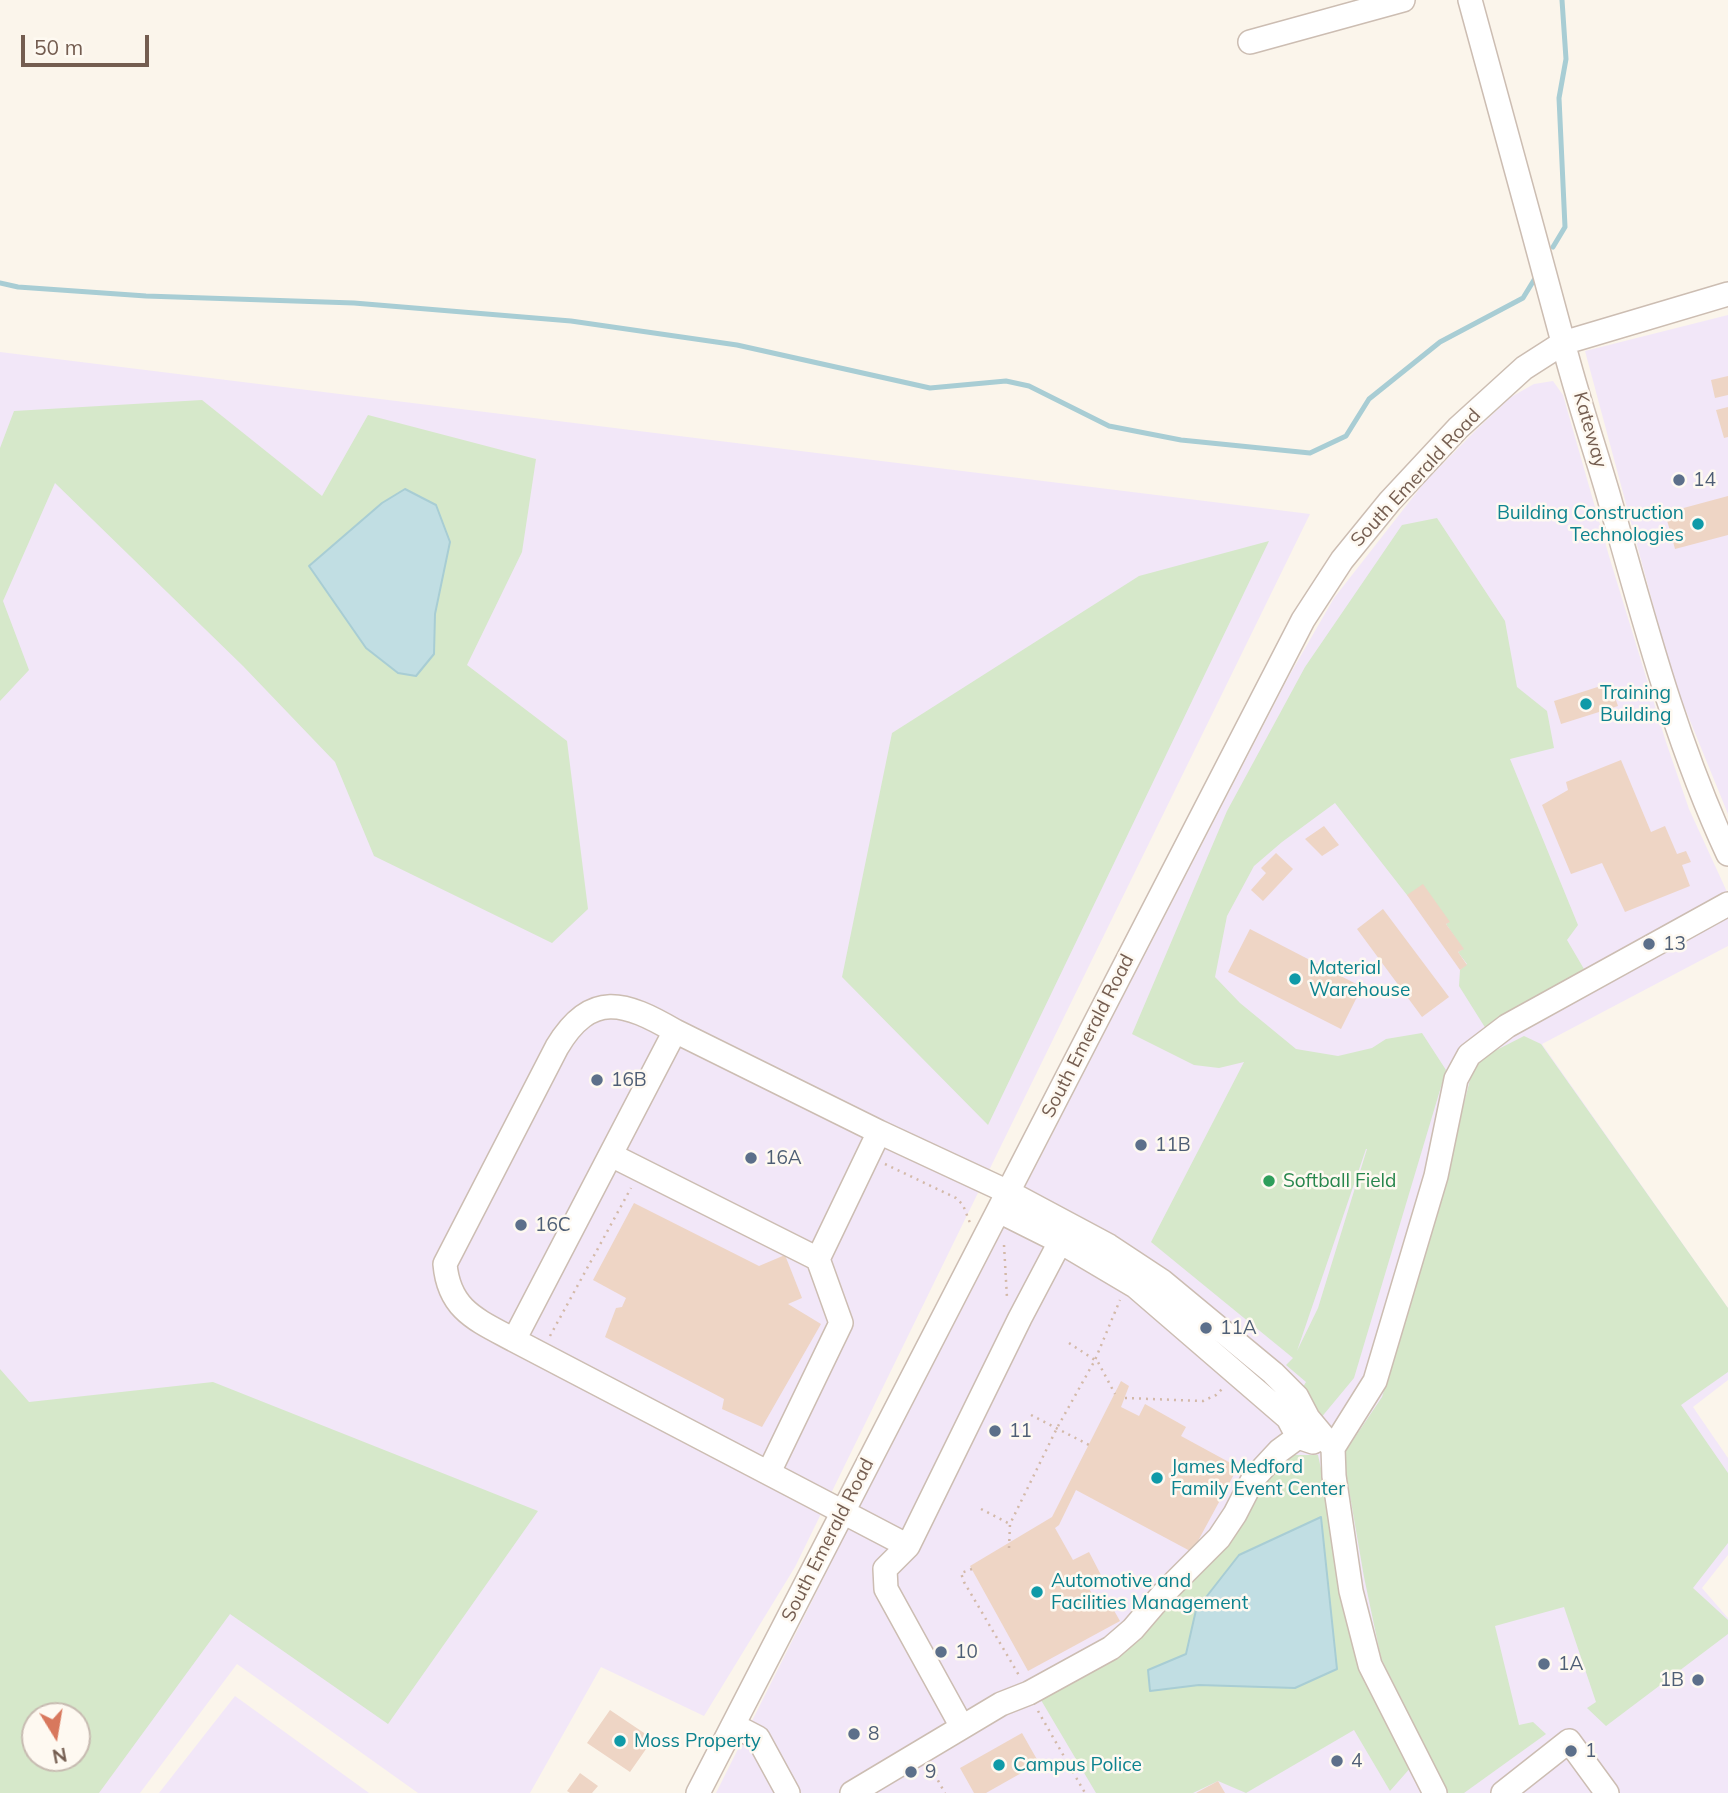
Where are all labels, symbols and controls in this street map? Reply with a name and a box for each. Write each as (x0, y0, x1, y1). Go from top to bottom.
scale bar (24, 21, 152, 65)
text: 50 m (34, 34, 83, 60)
street label: Kateway (1568, 389, 1612, 471)
street label: South Emerald Road (1346, 404, 1486, 552)
place label: 14 (1693, 469, 1716, 491)
marker: 14 (1671, 472, 1687, 488)
place label: Building Construction Technologies (1497, 502, 1684, 546)
marker: Building Construction Technologies (1690, 516, 1706, 532)
place label: Training Building (1600, 682, 1671, 726)
marker: Training Building (1578, 696, 1594, 712)
place label: 13 (1663, 933, 1686, 955)
marker: 13 (1641, 936, 1657, 952)
street label: South Emerald Road (1037, 951, 1139, 1121)
place label: Material Warehouse (1309, 957, 1410, 1001)
marker: Material Warehouse (1287, 971, 1303, 987)
place label: 16B (611, 1069, 647, 1091)
marker: 16B (589, 1072, 605, 1088)
place label: 11B (1155, 1134, 1191, 1156)
marker: 11B (1133, 1137, 1149, 1153)
place label: 16A (765, 1147, 802, 1169)
marker: 16A (743, 1150, 759, 1166)
place label: Softball Field (1283, 1170, 1396, 1192)
marker: Softball Field (1261, 1173, 1277, 1189)
place label: 16C (535, 1214, 571, 1236)
marker: 16C (513, 1217, 529, 1233)
place label: 11A (1220, 1317, 1257, 1339)
marker: 11A (1198, 1320, 1214, 1336)
place label: 11 (1009, 1420, 1032, 1442)
marker: 11 (987, 1423, 1003, 1439)
street label: South Emerald Road (777, 1455, 879, 1625)
place label: James Medford Family Event Center (1171, 1456, 1345, 1500)
marker: James Medford Family Event Center (1149, 1470, 1165, 1486)
place label: Automotive and Facilities Management (1051, 1570, 1248, 1614)
marker: Automotive and Facilities Management (1029, 1584, 1045, 1600)
place label: 10 (955, 1641, 978, 1663)
marker: 10 (933, 1644, 949, 1660)
place label: 1A (1558, 1653, 1583, 1675)
marker: 1A (1536, 1656, 1552, 1672)
place label: 1B (1660, 1669, 1684, 1691)
marker: 1B (1690, 1672, 1706, 1688)
north arrow (21, 1702, 91, 1772)
place label: 8 (868, 1723, 879, 1745)
marker: 8 (846, 1726, 862, 1742)
place label: Moss Property (634, 1730, 761, 1752)
marker: Moss Property (612, 1733, 628, 1749)
place label: 1 (1585, 1740, 1596, 1762)
text: N (50, 1743, 69, 1769)
marker: 1 (1563, 1743, 1579, 1759)
place label: 4 (1351, 1750, 1362, 1772)
marker: 4 (1329, 1753, 1345, 1769)
place label: Campus Police (1013, 1754, 1142, 1776)
marker: Campus Police (991, 1757, 1007, 1773)
place label: 9 (925, 1761, 936, 1783)
marker: 9 (903, 1764, 919, 1780)

